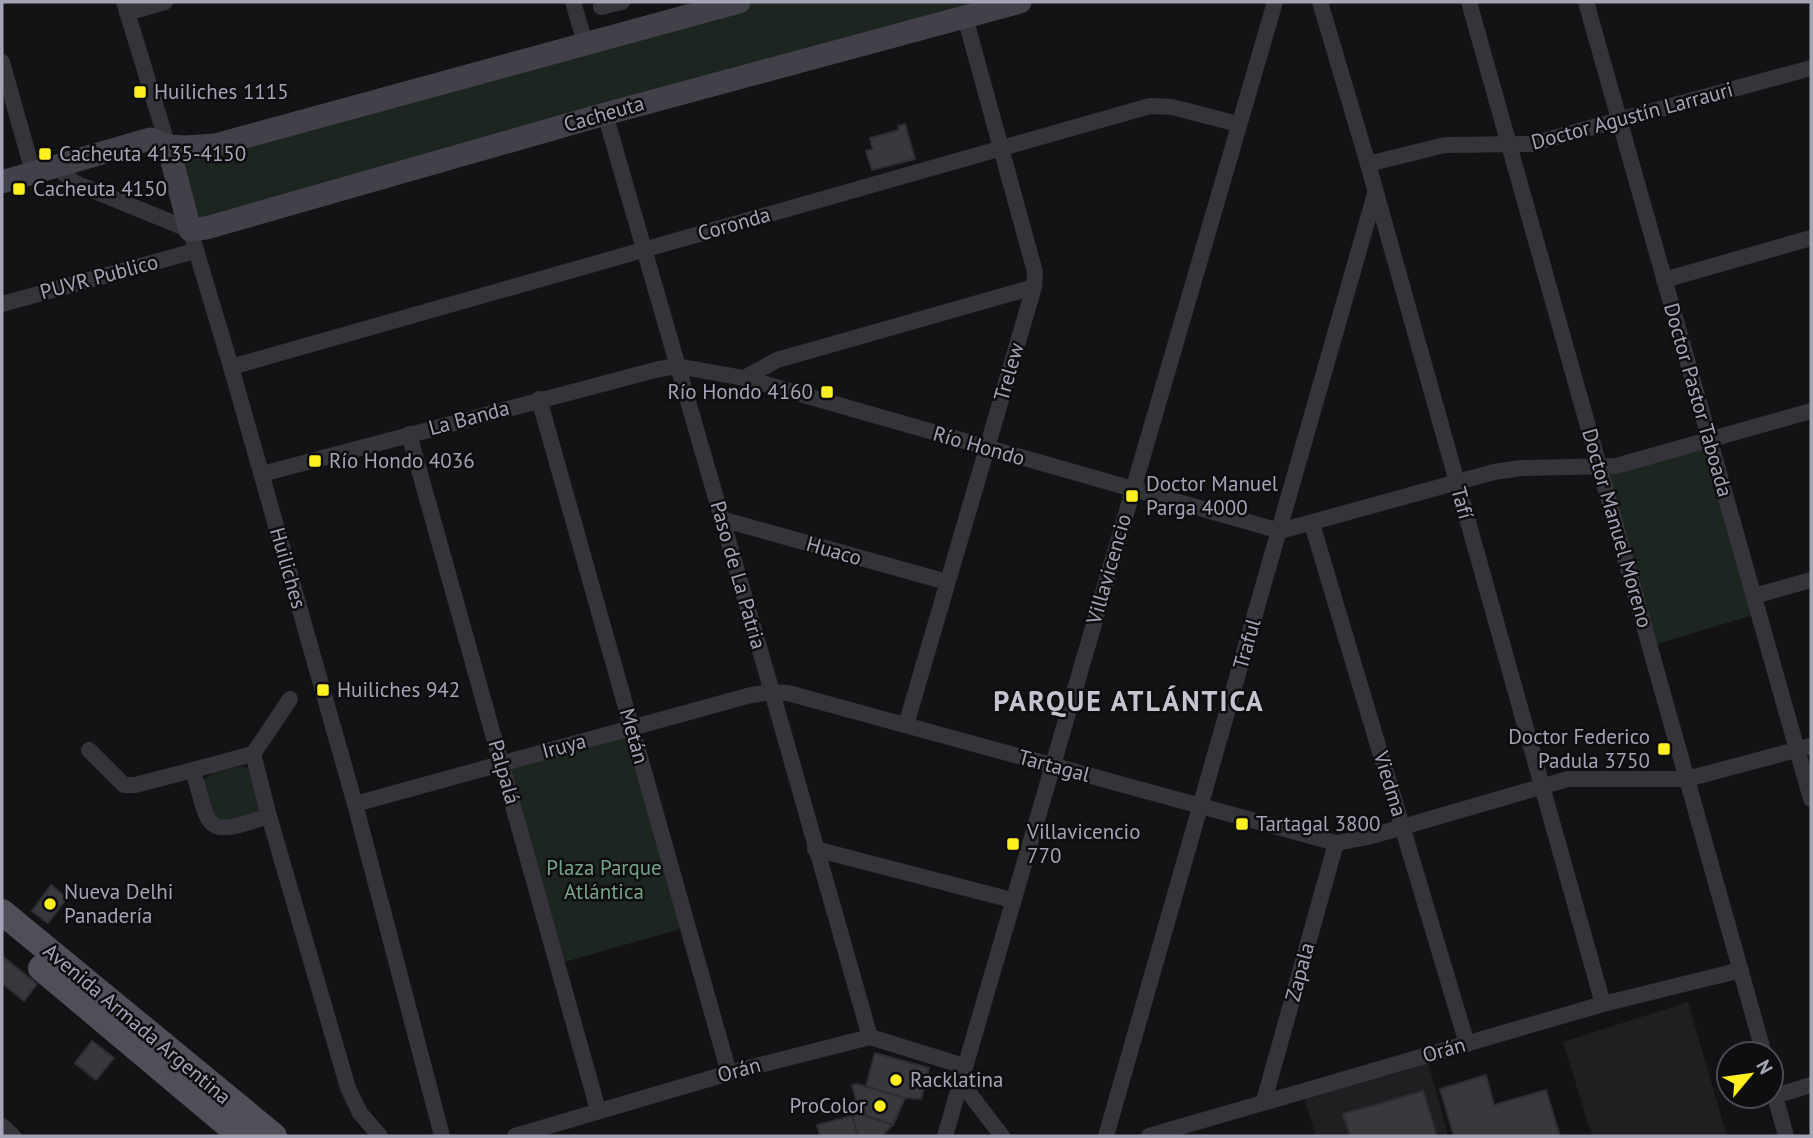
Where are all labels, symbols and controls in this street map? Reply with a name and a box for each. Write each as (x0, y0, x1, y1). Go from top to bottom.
street label: Doctor Agustín Larrauri (1528, 76, 1736, 155)
place label: Huiliches 1115 (154, 78, 289, 105)
marker: Huiliches 1115 (132, 84, 148, 100)
street label: Cacheuta (560, 89, 647, 138)
place label: Cacheuta 4135-4150 (59, 140, 246, 167)
marker: Cacheuta 4135-4150 (37, 146, 53, 162)
place label: Cacheuta 4150 (33, 175, 167, 202)
marker: Cacheuta 4150 (11, 181, 27, 197)
street label: Coronda (695, 200, 773, 247)
street label: PUVR Publico (37, 248, 161, 305)
street label: Doctor Pastor Taboada (1658, 300, 1739, 500)
street label: Trelew (987, 339, 1030, 404)
place label: Río Hondo 4160 (667, 378, 813, 405)
marker: Río Hondo 4160 (819, 384, 835, 400)
street label: La Banda (426, 394, 512, 441)
street label: Río Hondo (930, 420, 1028, 471)
street label: Doctor Manuel Moreno (1576, 425, 1659, 631)
place label: Río Hondo 4036 (329, 447, 475, 474)
marker: Río Hondo 4036 (307, 453, 323, 469)
place label: Doctor Manuel Parga 4000 (1146, 470, 1278, 521)
street label: Tafí (1445, 484, 1480, 522)
marker: Doctor Manuel Parga 4000 (1124, 488, 1140, 504)
street label: Paso de La Patria (704, 498, 773, 652)
street label: Villavicencio (1080, 511, 1137, 628)
street label: Huiliches (264, 524, 313, 612)
street label: Huaco (803, 530, 865, 571)
street label: Traful (1226, 616, 1267, 672)
place label: Huiliches 942 (337, 676, 460, 703)
marker: Huiliches 942 (315, 682, 331, 698)
district label: PARQUE ATLÁNTICA (993, 682, 1265, 719)
street label: Metán (614, 705, 655, 767)
place label: Doctor Federico Padula 3750 (1508, 723, 1650, 774)
street label: Iruya (539, 727, 589, 764)
street label: Palpalá (482, 736, 527, 807)
marker: Doctor Federico Padula 3750 (1656, 741, 1672, 757)
street label: Tartagal (1015, 743, 1093, 788)
street label: Viedma (1367, 747, 1413, 820)
place label: Tartagal 3800 (1256, 810, 1380, 837)
marker: Tartagal 3800 (1234, 816, 1250, 832)
place label: Villavicencio 770 (1026, 818, 1140, 869)
marker: Villavicencio 770 (1005, 836, 1021, 852)
park label: Plaza Parque Atlántica (546, 854, 662, 905)
place label: Nueva Delhi Panadería (64, 878, 173, 929)
marker: Nueva Delhi Panadería (42, 896, 58, 912)
street label: Avenida Armada Argentina (38, 937, 237, 1110)
street label: Zapala (1279, 940, 1320, 1004)
street label: Orán (1419, 1031, 1468, 1068)
north arrow (1715, 1040, 1785, 1110)
street label: Orán (714, 1051, 763, 1088)
text: N (1751, 1055, 1778, 1078)
place label: Racklatina (910, 1066, 1003, 1093)
marker: Racklatina (888, 1072, 904, 1088)
place label: ProColor (790, 1092, 866, 1119)
marker: ProColor (872, 1098, 888, 1114)

